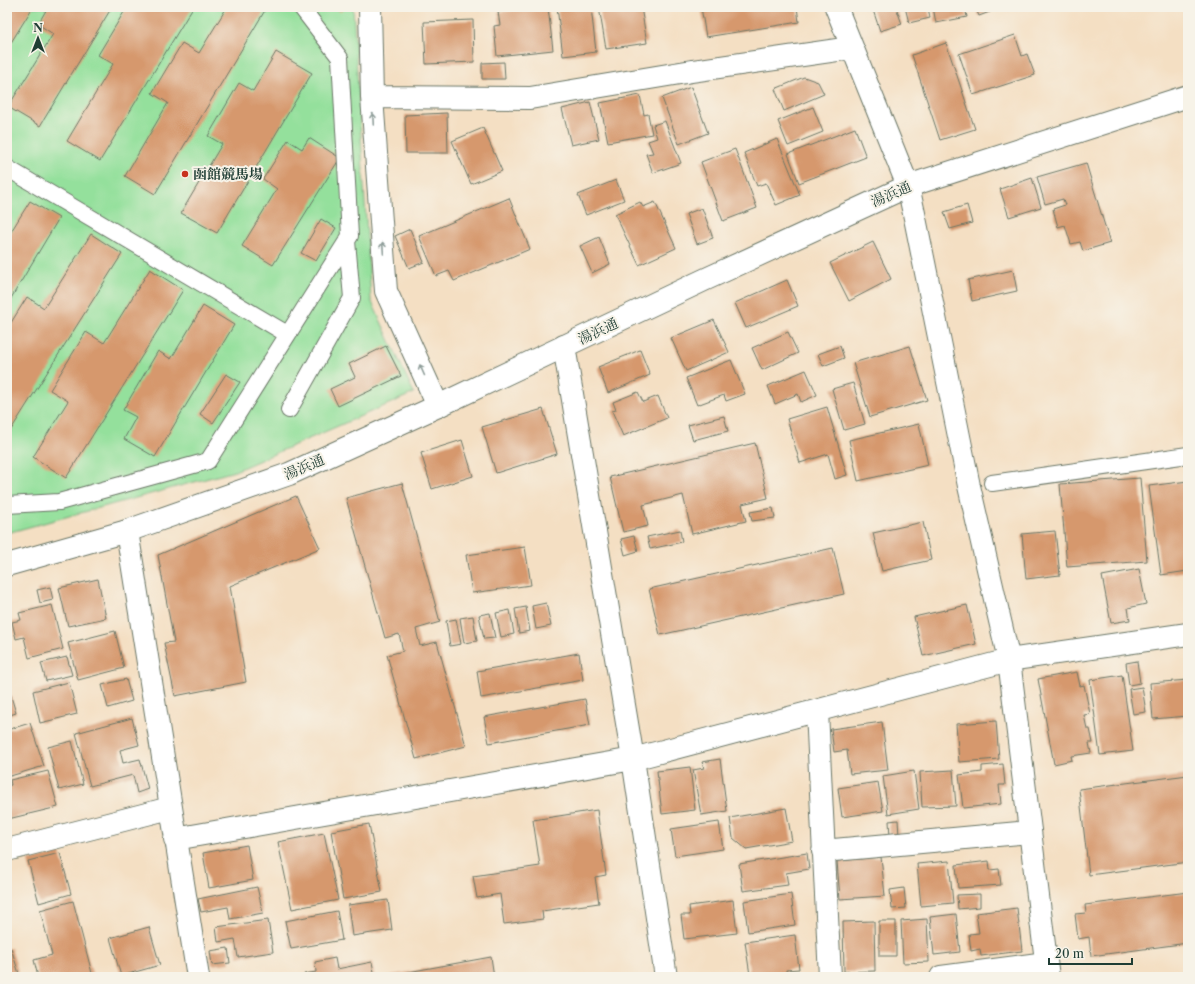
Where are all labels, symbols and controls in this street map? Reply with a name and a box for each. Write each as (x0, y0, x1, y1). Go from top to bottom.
north arrow (18, 18, 58, 58)
text: N (33, 21, 43, 35)
one-way arrow (369, 113, 377, 126)
place label: 函館競馬場 (193, 165, 263, 183)
marker: 函館競馬場 (180, 169, 190, 179)
street label: 湯浜通 (868, 177, 914, 211)
one-way arrow (379, 242, 386, 255)
street label: 湯浜通 (575, 314, 621, 348)
one-way arrow (418, 365, 425, 377)
street label: 湯浜通 (281, 451, 327, 483)
scale bar (1049, 940, 1132, 966)
text: 20 m (1055, 946, 1084, 961)

